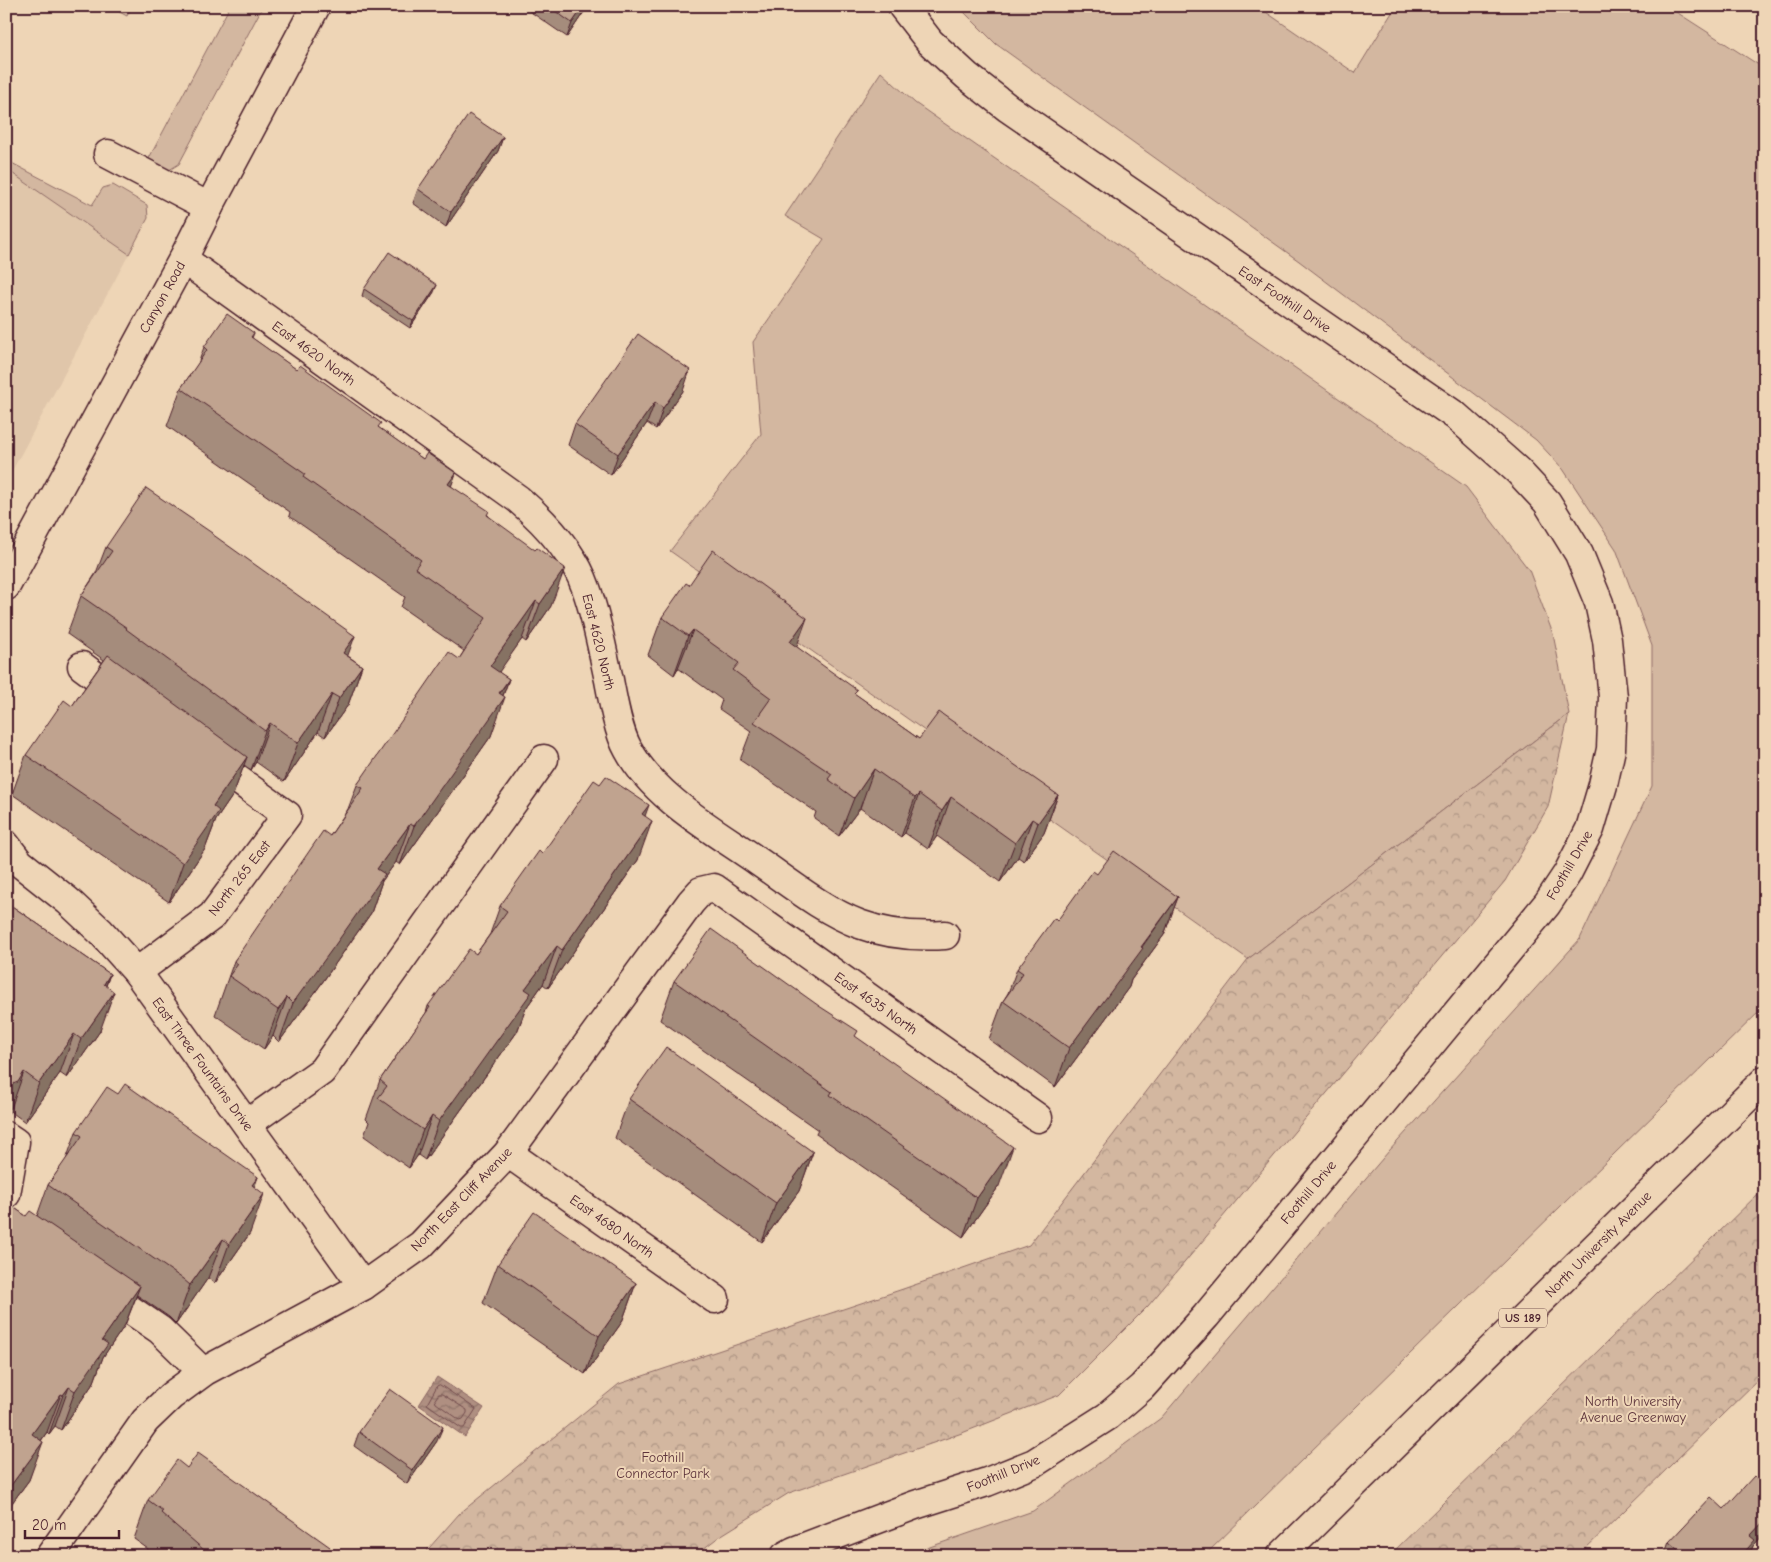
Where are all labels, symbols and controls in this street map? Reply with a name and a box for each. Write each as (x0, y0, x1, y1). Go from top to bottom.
street label: Canyon Road (136, 258, 189, 336)
street label: East Foothill Drive (1235, 262, 1334, 337)
street label: East 4620 North (269, 318, 359, 389)
street label: East 4620 North (578, 592, 619, 692)
street label: Foothill Drive (1543, 827, 1596, 903)
street label: North 265 East (205, 836, 275, 919)
street label: East 4635 North (831, 968, 921, 1038)
street label: East Three Fountains Drive (148, 994, 257, 1134)
street label: North East Cliff Avenue (407, 1144, 516, 1255)
street label: Foothill Drive (1277, 1157, 1340, 1228)
street label: North University Avenue (1542, 1188, 1655, 1301)
street label: East 4680 North (566, 1191, 657, 1262)
road number: US 189 (1499, 1309, 1547, 1328)
park label: North University Avenue Greenway (1580, 1393, 1687, 1426)
park label: Foothill Connector Park (616, 1449, 710, 1482)
street label: Foothill Drive (964, 1451, 1042, 1496)
scale bar (25, 1507, 119, 1539)
text: 20 m (32, 1516, 66, 1534)

